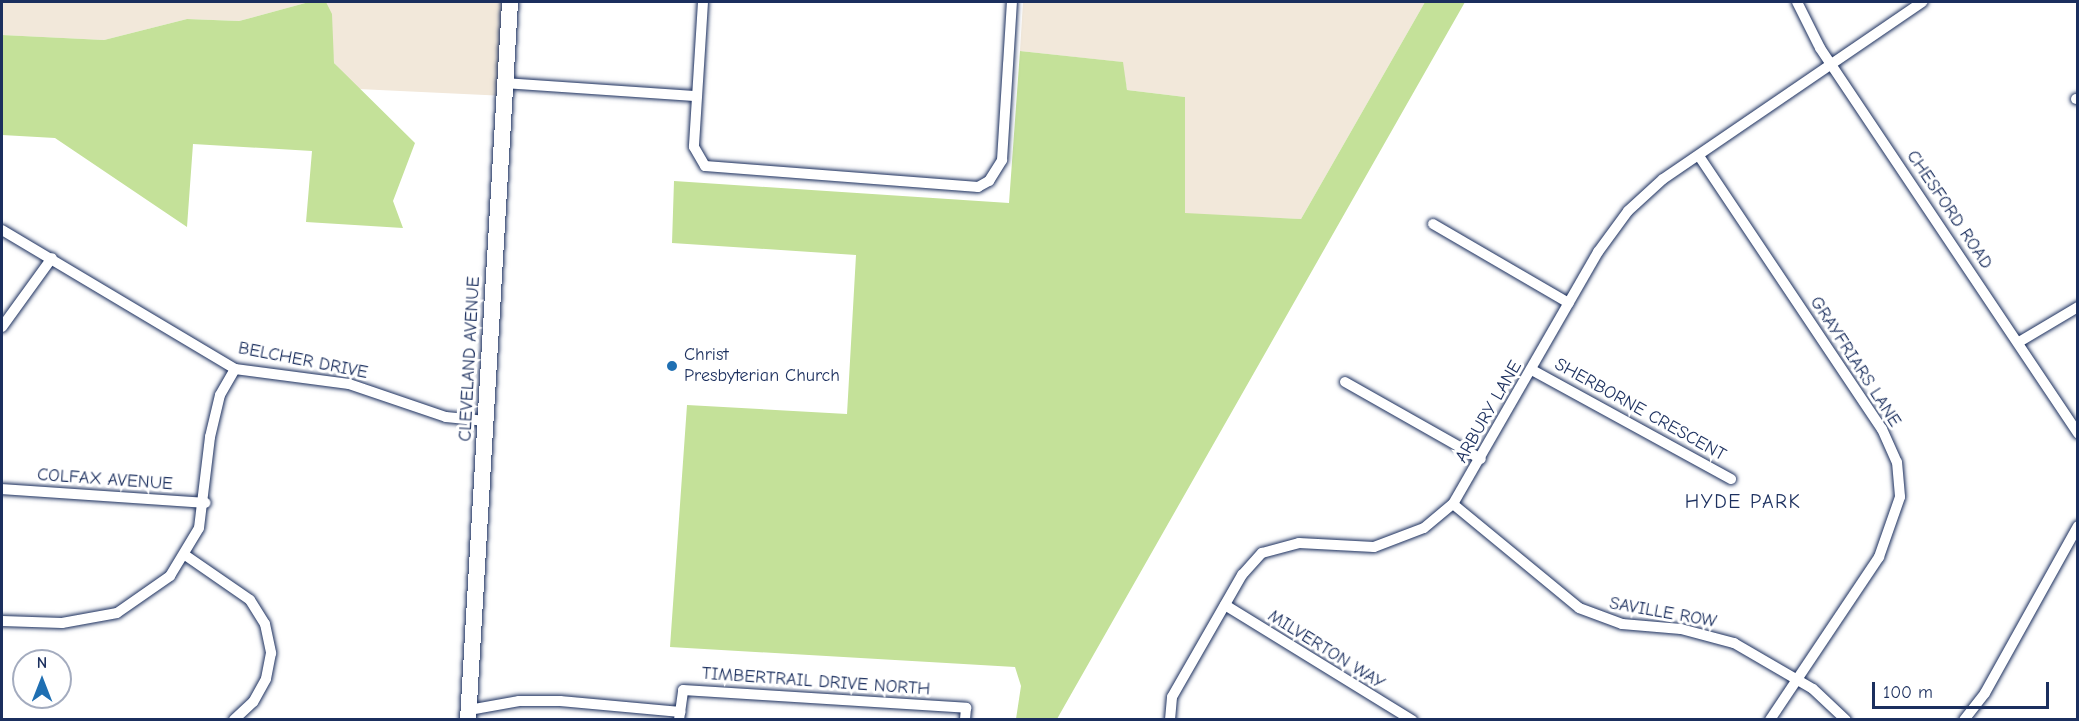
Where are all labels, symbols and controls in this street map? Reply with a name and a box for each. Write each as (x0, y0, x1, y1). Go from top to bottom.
street label: CHESFORD ROAD (1901, 147, 1997, 273)
street label: CLEVELAND AVENUE (455, 276, 485, 442)
street label: GRAYFRIARS LANE (1805, 293, 1905, 431)
street label: BELCHER DRIVE (236, 338, 370, 384)
place label: Christ Presbyterian Church (684, 345, 840, 388)
street label: SHERBORNE CRESCENT (1551, 354, 1729, 466)
street label: ARBURY LANE (1451, 357, 1527, 467)
marker: Christ Presbyterian Church (665, 359, 679, 373)
street label: COLFAX AVENUE (36, 464, 174, 496)
district label: HYDE PARK (1685, 489, 1801, 513)
street label: SAVILLE ROW (1608, 593, 1718, 633)
street label: MILVERTON WAY (1264, 605, 1388, 695)
north arrow (12, 649, 72, 709)
text: N (37, 654, 47, 672)
street label: TIMBERTRAIL DRIVE NORTH (701, 663, 931, 701)
scale bar (1875, 670, 2052, 708)
text: 100 m (1883, 682, 1933, 703)

